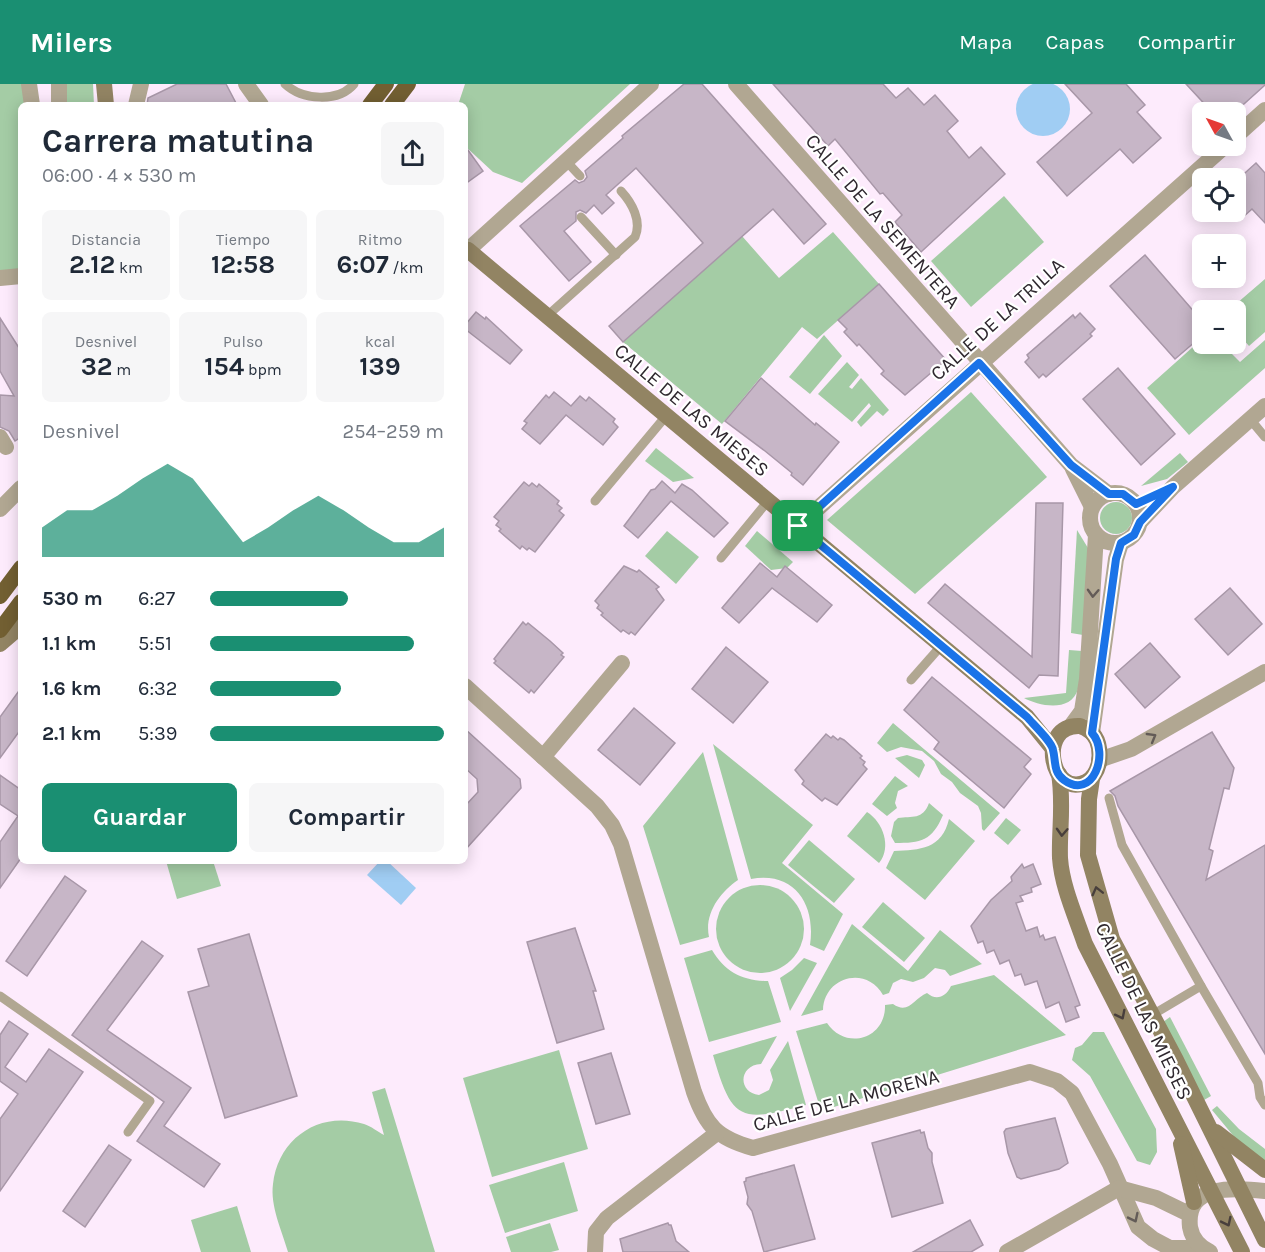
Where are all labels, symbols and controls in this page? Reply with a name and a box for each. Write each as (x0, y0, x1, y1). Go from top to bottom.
text: Milers (30, 26, 113, 59)
text: Mapa (959, 30, 1013, 54)
text: Capas (1046, 30, 1105, 54)
text: Compartir (1138, 30, 1235, 54)
north arrow (1192, 102, 1246, 156)
map controls (1192, 102, 1246, 354)
text: Carrera matutina (42, 122, 314, 160)
button: share (381, 122, 444, 185)
street label: CALLE DE LA SEMENTERA (801, 129, 965, 313)
text: 06:00 · 4 × 530 m (42, 164, 196, 187)
button: locate (1192, 168, 1246, 222)
text: Distancia (71, 230, 141, 249)
text: Tiempo (216, 230, 270, 249)
text: Ritmo (358, 230, 402, 249)
button: + (1192, 234, 1246, 288)
text: 2.12 (69, 249, 115, 280)
text: 12:58 (211, 249, 275, 280)
text: 6:07 (337, 249, 389, 280)
street label: CALLE DE LA TRILLA (926, 254, 1069, 385)
text: km (115, 258, 143, 277)
text: /km (389, 258, 423, 277)
button: − (1192, 300, 1246, 354)
text: Desnivel (75, 332, 137, 351)
text: Pulso (223, 332, 263, 351)
text: kcal (365, 332, 395, 351)
street label: CALLE DE LAS MIESES (610, 339, 774, 482)
text: 32 (81, 351, 113, 382)
text: 154 (204, 351, 244, 382)
text: 139 (359, 351, 401, 382)
text: m (113, 360, 131, 379)
text: bpm (244, 360, 282, 379)
text: Desnivel (42, 420, 120, 443)
text: 254–259 m (343, 420, 444, 443)
pin (772, 500, 823, 551)
icon: arrive (781, 509, 814, 542)
text: 530 m (42, 587, 103, 610)
text: 6:27 (138, 587, 175, 610)
one-way arrow (1086, 589, 1099, 598)
text: 1.1 km (42, 632, 96, 655)
text: 5:51 (138, 632, 172, 655)
text: 1.6 km (42, 677, 101, 700)
text: 6:32 (138, 677, 177, 700)
text: 2.1 km (42, 722, 101, 745)
text: 5:39 (138, 722, 177, 745)
one-way arrow (1146, 733, 1156, 744)
button: Guardar (42, 783, 237, 852)
button: Compartir (249, 783, 444, 852)
one-way arrow (1055, 828, 1068, 837)
one-way arrow (1091, 886, 1104, 896)
street label: CALLE DE LAS MIESES (1091, 919, 1197, 1104)
one-way arrow (1114, 1009, 1125, 1019)
street label: CALLE DE LA MORENA (751, 1065, 942, 1136)
one-way arrow (1126, 1211, 1138, 1222)
one-way arrow (1220, 1215, 1232, 1226)

